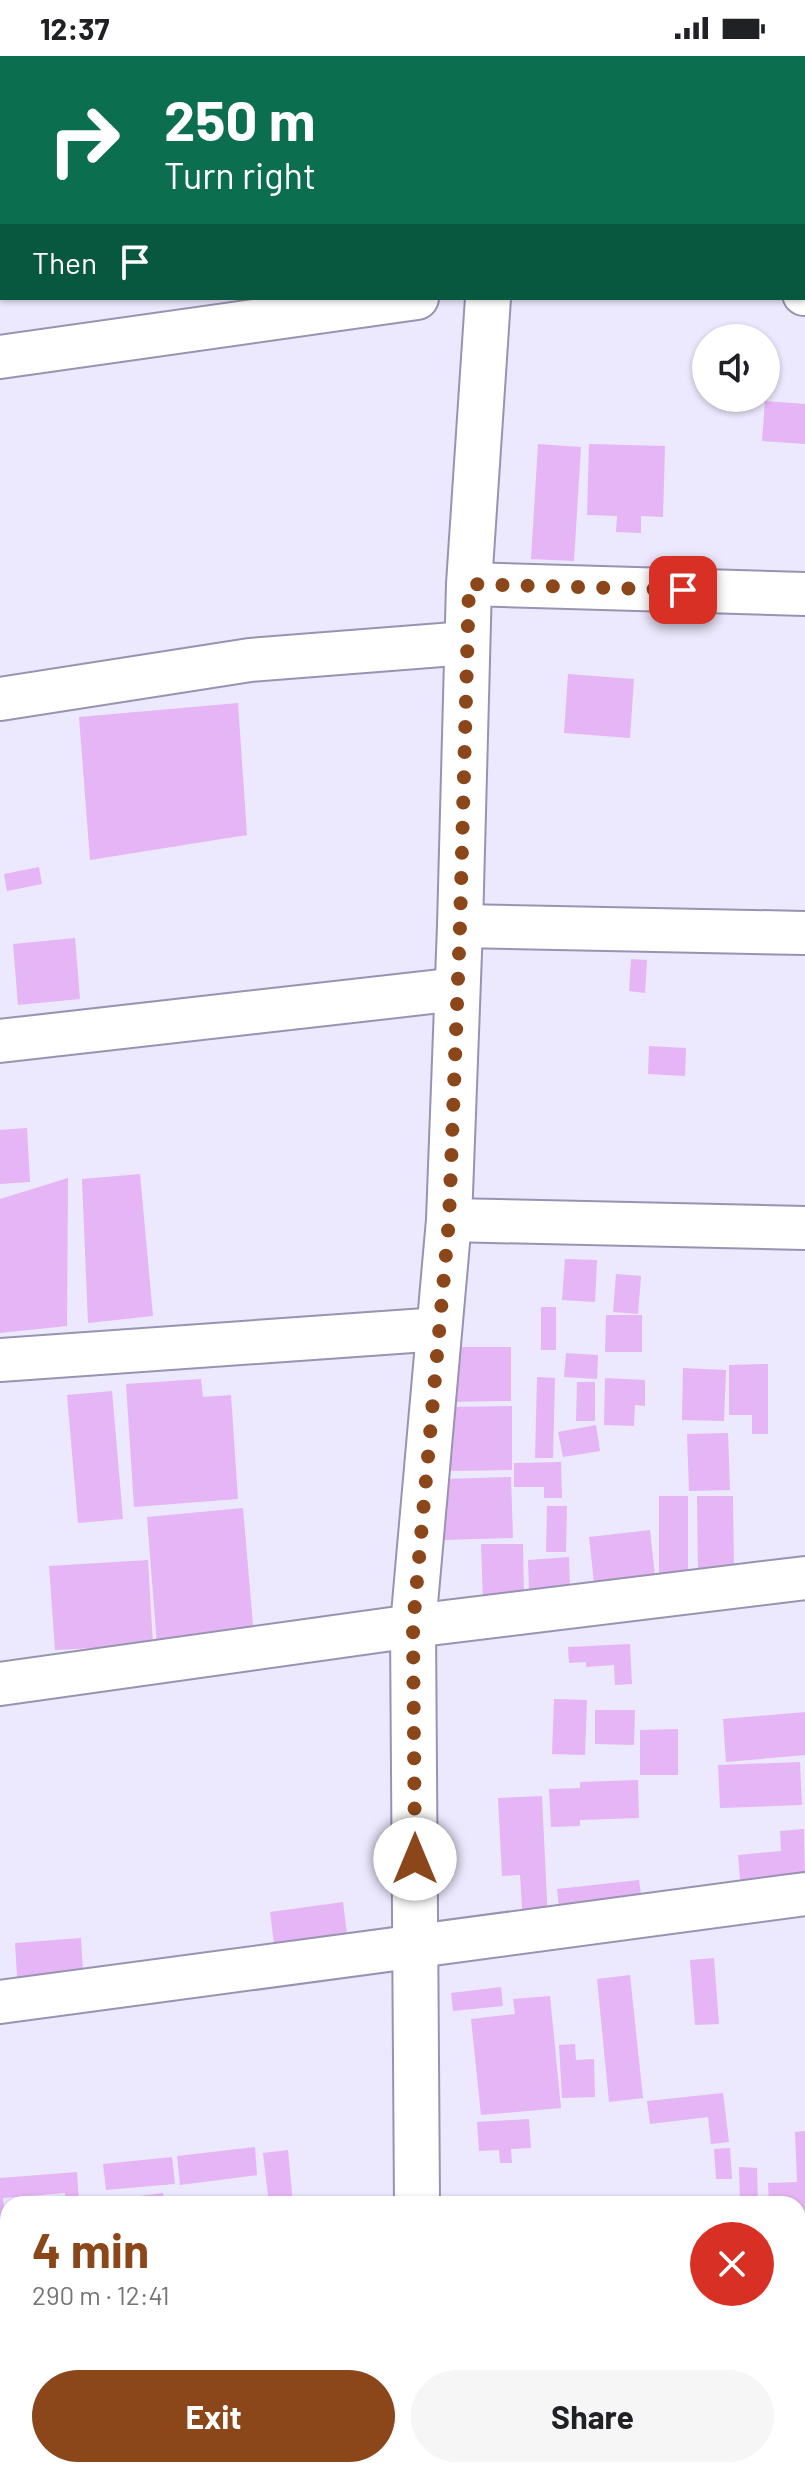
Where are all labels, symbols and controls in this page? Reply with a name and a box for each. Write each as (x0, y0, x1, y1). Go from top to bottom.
text: 12:37 (40, 10, 109, 46)
text: 250 m (164, 85, 315, 152)
icon: right (32, 88, 136, 192)
text: Turn right (164, 153, 316, 196)
icon: arrive (113, 240, 157, 284)
text: Then (32, 244, 97, 280)
map controls (692, 324, 780, 412)
button: sound (692, 324, 780, 412)
pin (649, 556, 717, 624)
icon: arrive (661, 568, 705, 612)
position arrow (373, 1817, 457, 1901)
text: 4 min (32, 2220, 149, 2278)
button: close (690, 2222, 774, 2306)
text: 290 m · 12:41 (32, 2279, 170, 2310)
button: Exit (32, 2370, 395, 2462)
button: Share (411, 2370, 774, 2462)

